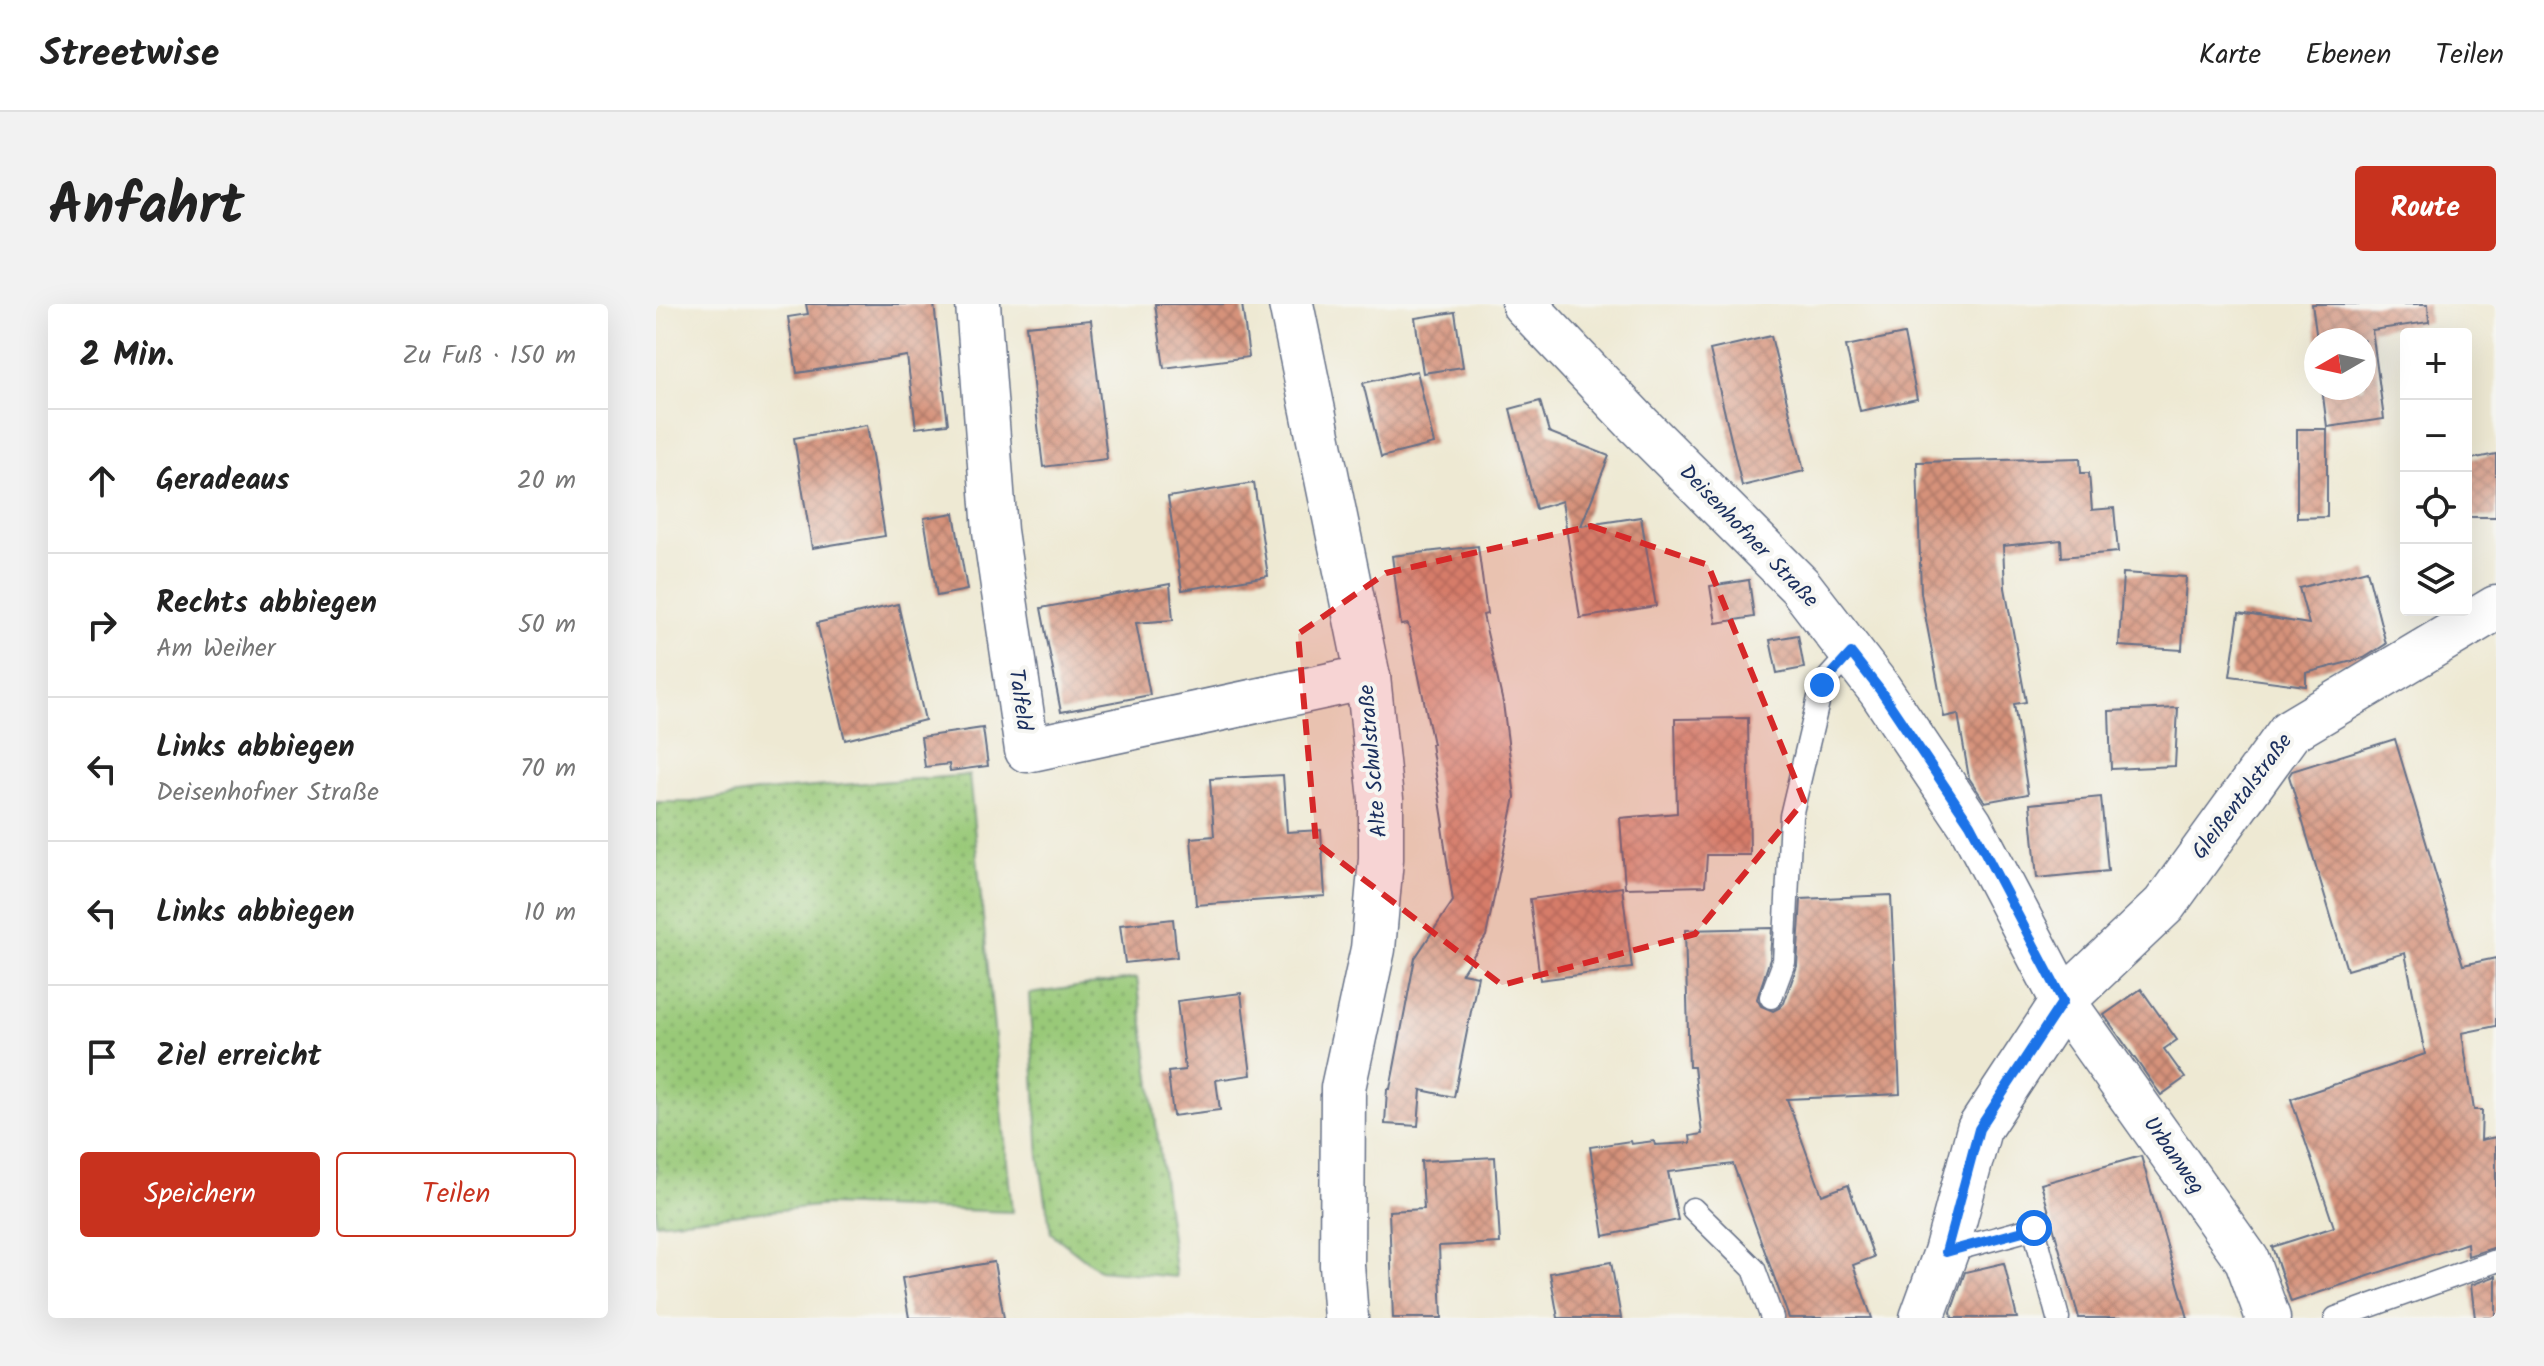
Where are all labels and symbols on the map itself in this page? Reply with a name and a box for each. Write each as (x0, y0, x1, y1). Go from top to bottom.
north arrow (2304, 328, 2376, 400)
street label: Deisenhofner Straße (1670, 457, 1826, 617)
street label: Talfeld (997, 667, 1041, 734)
route end (1804, 667, 1840, 703)
street label: Alte Schulstraße (1350, 683, 1398, 839)
street label: Gleißentalstraße (2184, 726, 2302, 868)
street label: Urbanweg (2133, 1109, 2213, 1203)
route start (2016, 1210, 2052, 1246)

